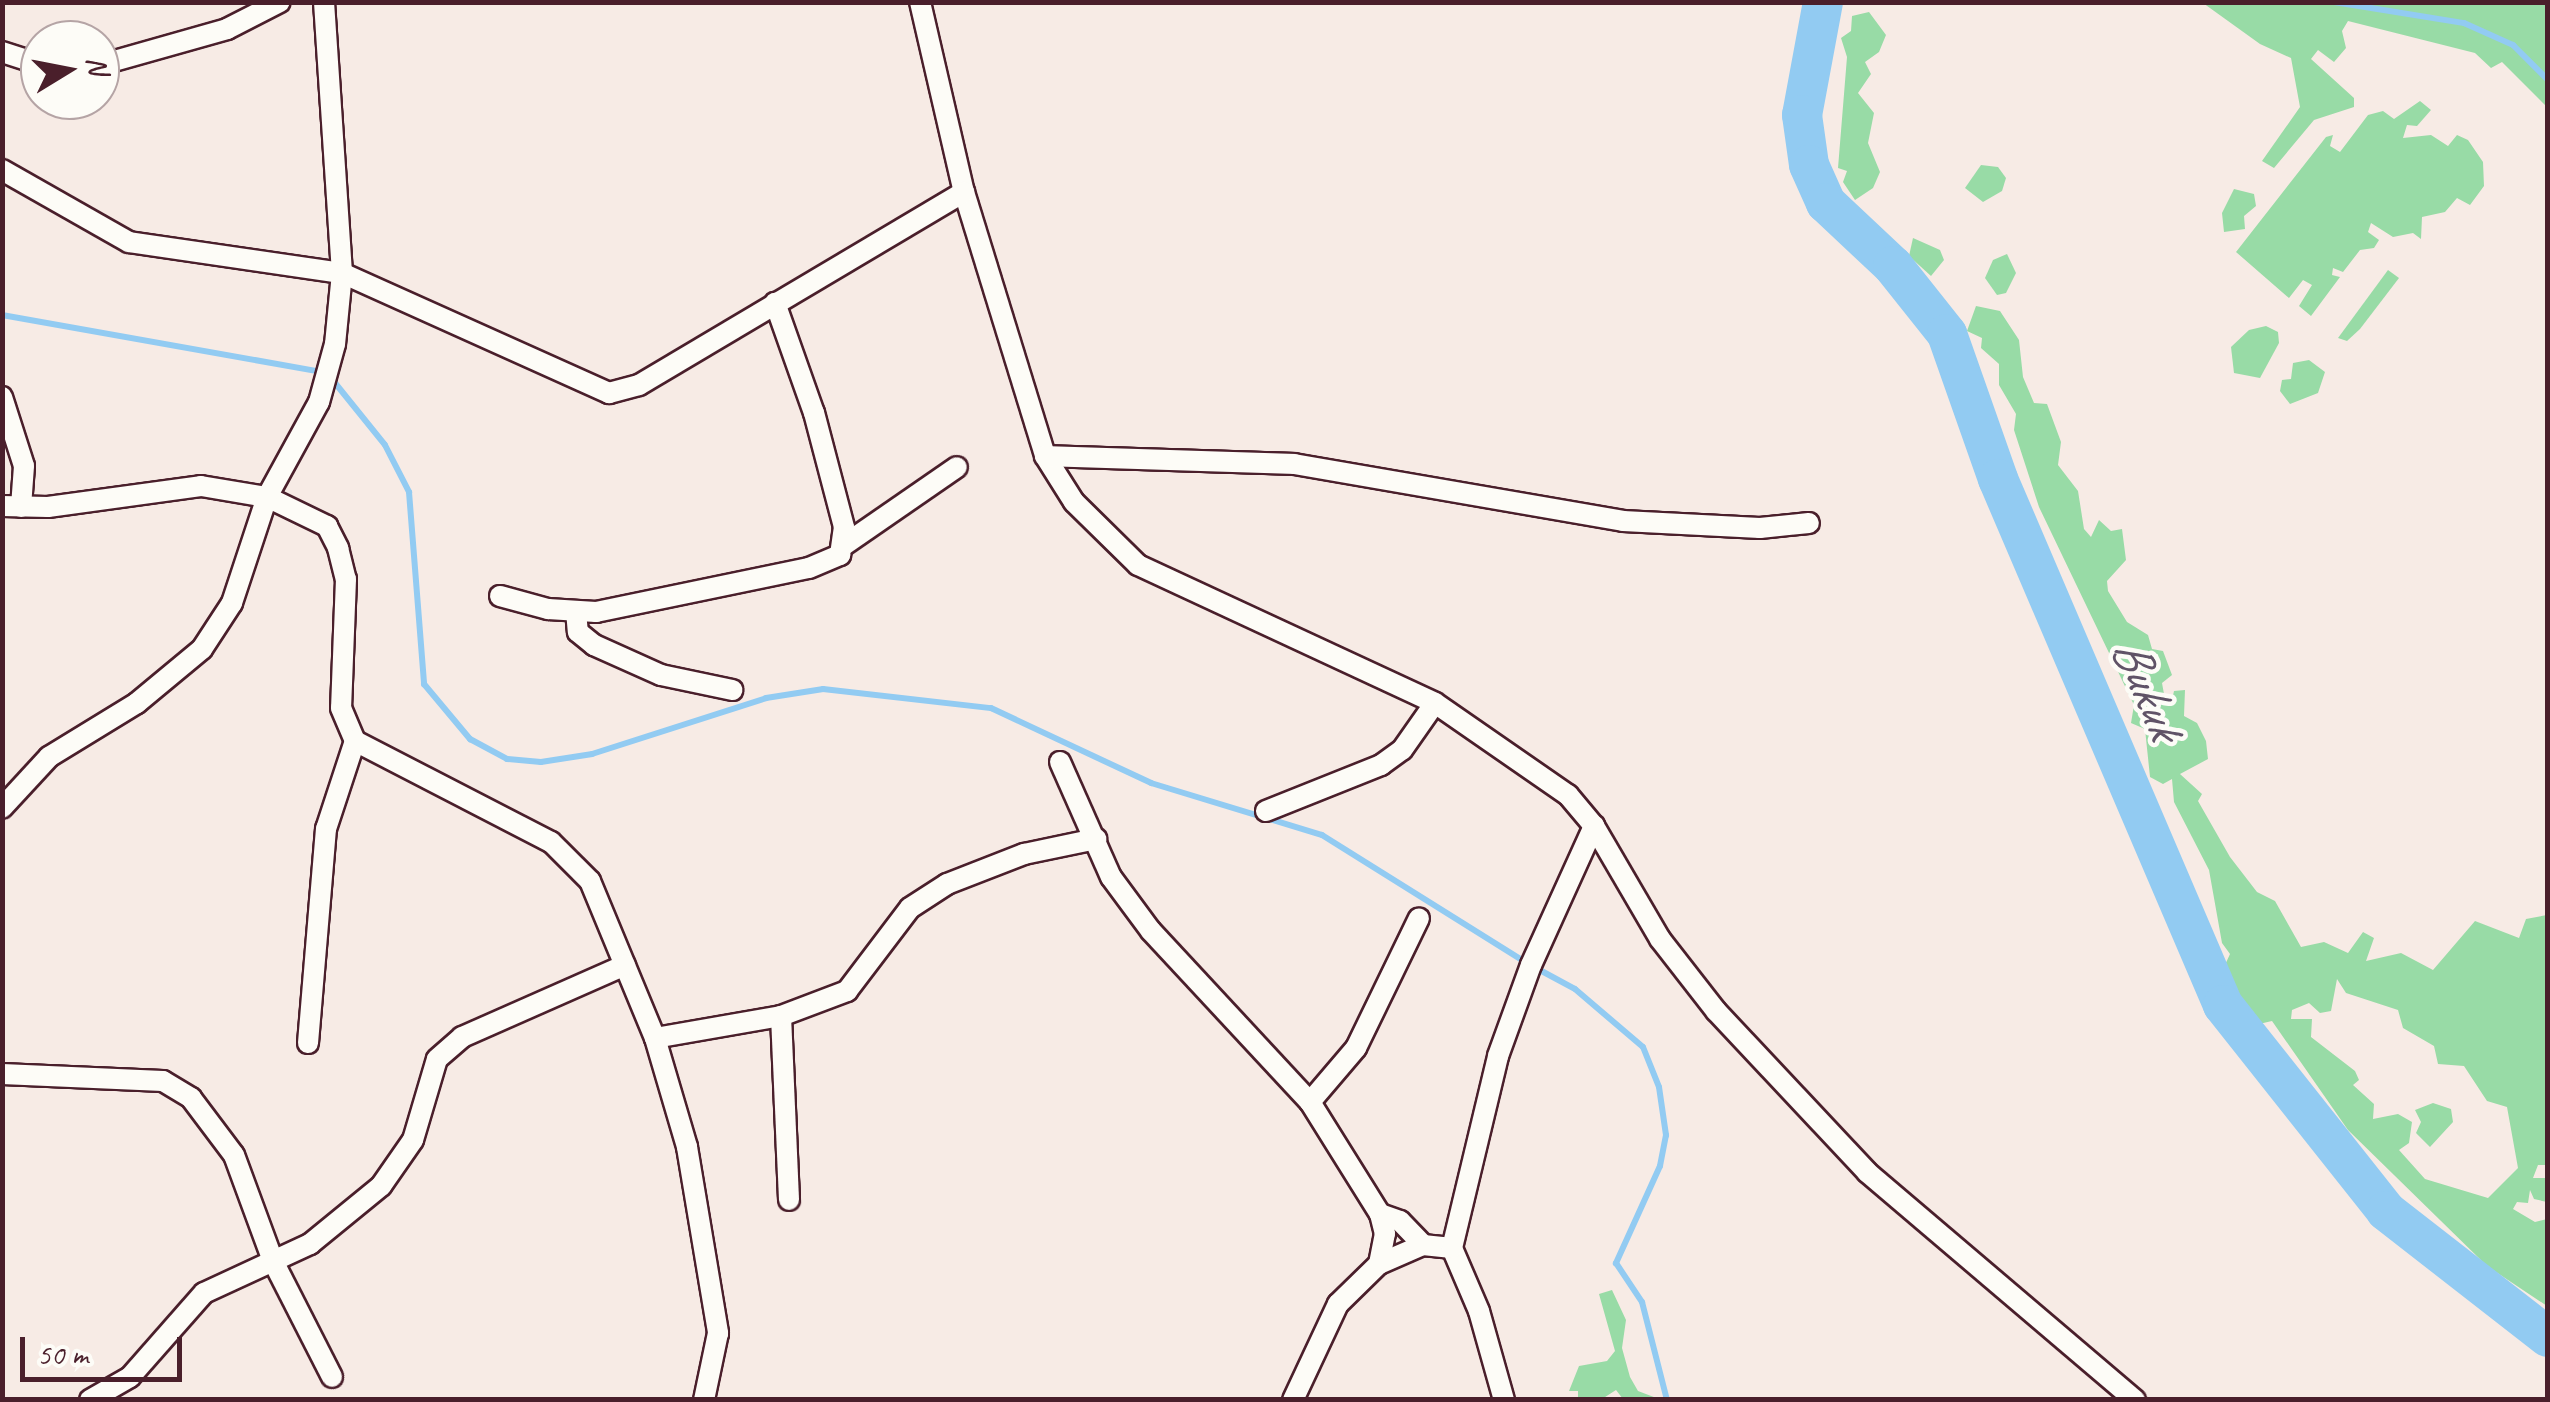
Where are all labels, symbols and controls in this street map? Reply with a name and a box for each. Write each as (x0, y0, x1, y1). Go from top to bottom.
north arrow (20, 20, 120, 120)
text: N (79, 53, 117, 77)
water label: Bukuk (2098, 628, 2196, 748)
scale bar (25, 1317, 188, 1379)
text: 50 m (37, 1335, 88, 1373)

